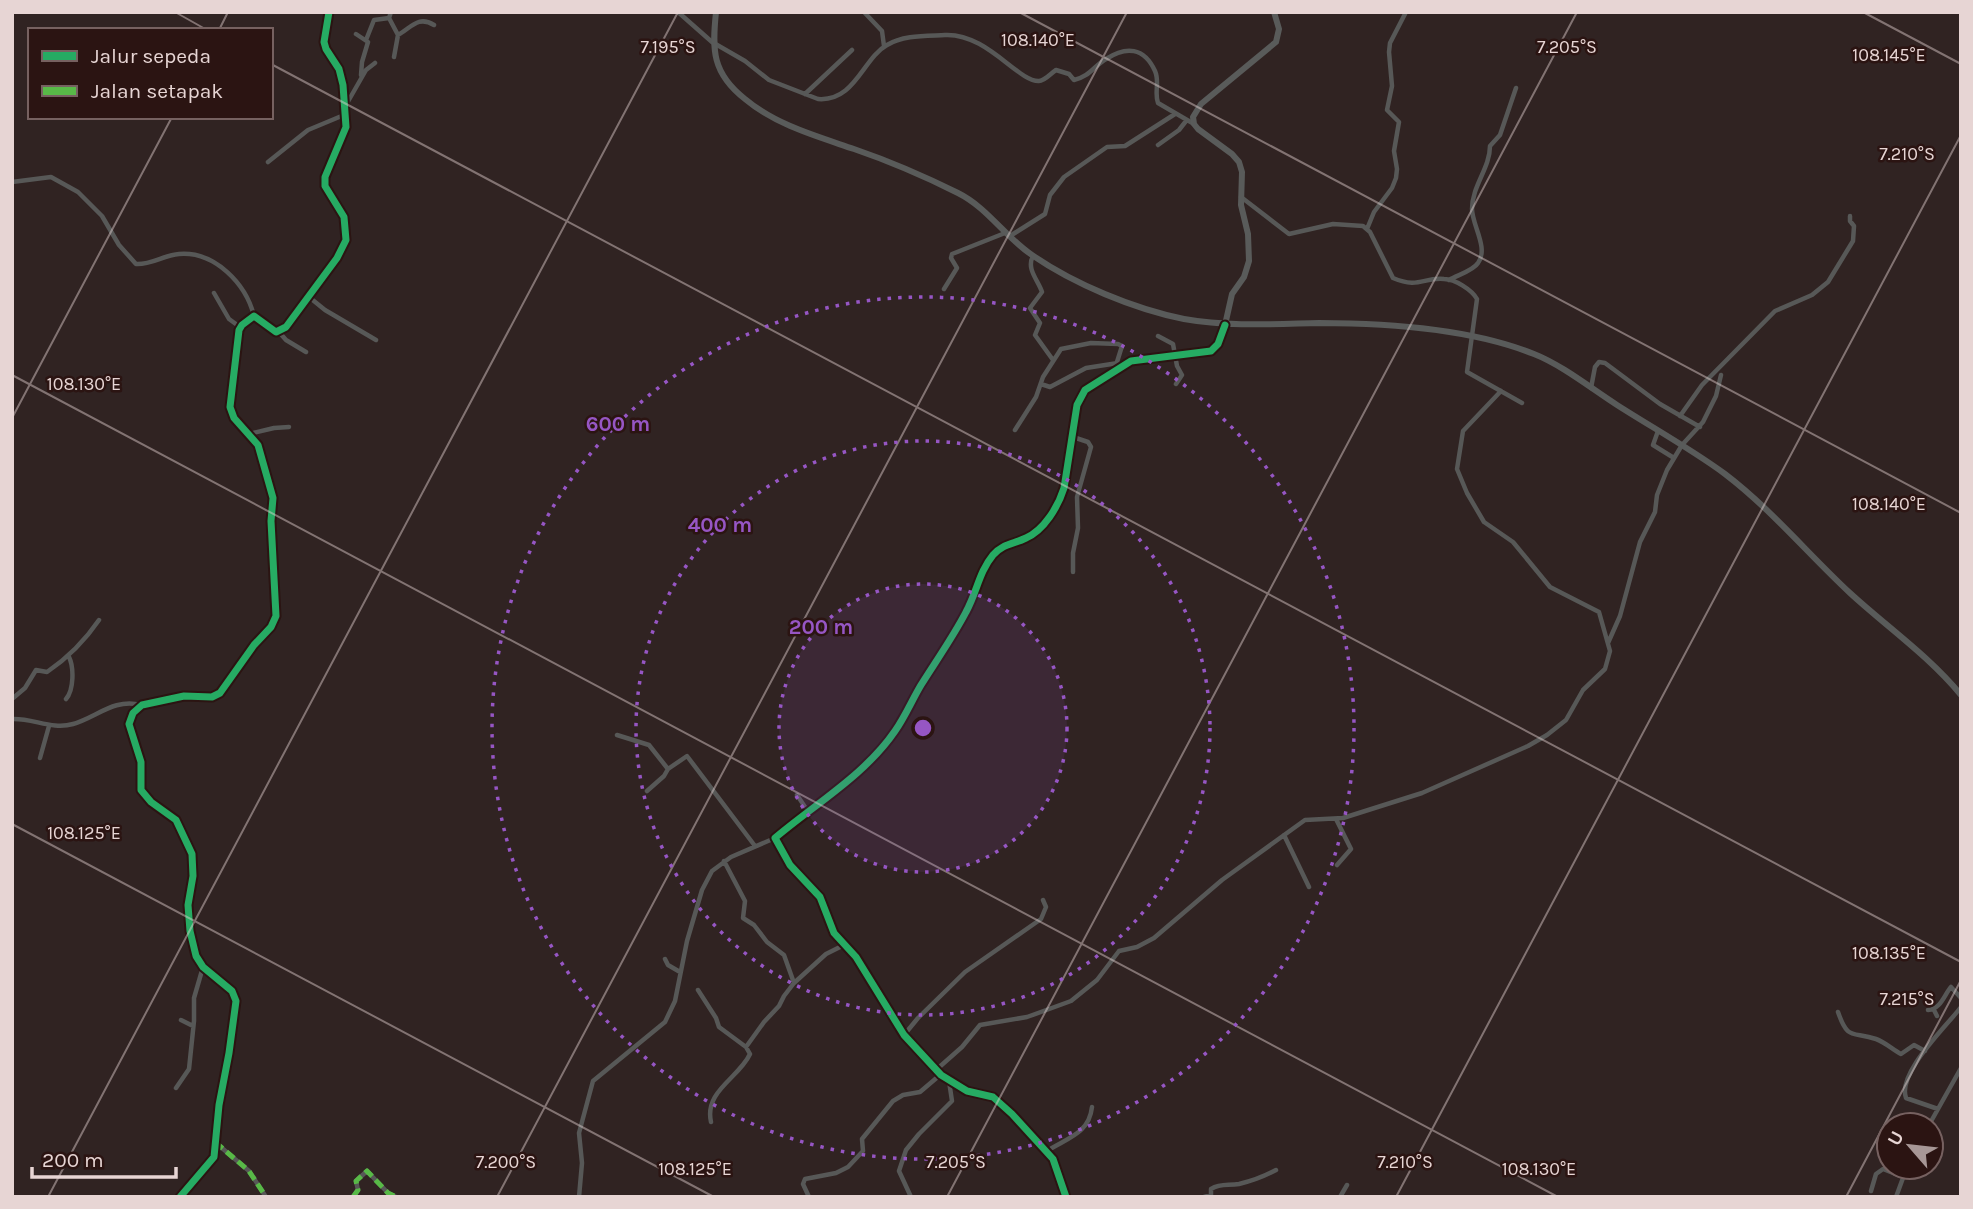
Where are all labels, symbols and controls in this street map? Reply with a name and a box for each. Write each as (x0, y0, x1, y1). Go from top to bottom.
legend (28, 28, 273, 119)
text: 108.140°E (1001, 29, 1075, 51)
text: 7.195°S (640, 36, 696, 58)
text: 7.205°S (1537, 36, 1597, 58)
text: Jalur sepeda (91, 44, 211, 68)
text: 108.145°E (1852, 44, 1926, 66)
text: Jalan setapak (91, 79, 223, 103)
text: 7.210°S (1879, 143, 1935, 165)
text: 108.130°E (47, 373, 121, 395)
text: 600 m (586, 412, 650, 436)
text: 108.140°E (1852, 493, 1926, 515)
text: 400 m (688, 513, 752, 537)
text: 200 m (789, 615, 853, 639)
centre of rings (911, 716, 935, 740)
text: 108.125°E (47, 822, 121, 844)
text: 108.135°E (1852, 942, 1926, 964)
text: 7.215°S (1879, 988, 1935, 1010)
north arrow (1875, 1111, 1945, 1181)
text: U (1883, 1128, 1909, 1149)
scale bar (32, 1136, 175, 1180)
text: 200 m (42, 1148, 104, 1172)
text: 7.200°S (476, 1151, 536, 1173)
text: 7.205°S (926, 1151, 986, 1173)
text: 7.210°S (1377, 1151, 1433, 1173)
text: 108.125°E (658, 1158, 732, 1180)
text: 108.130°E (1502, 1158, 1576, 1180)

